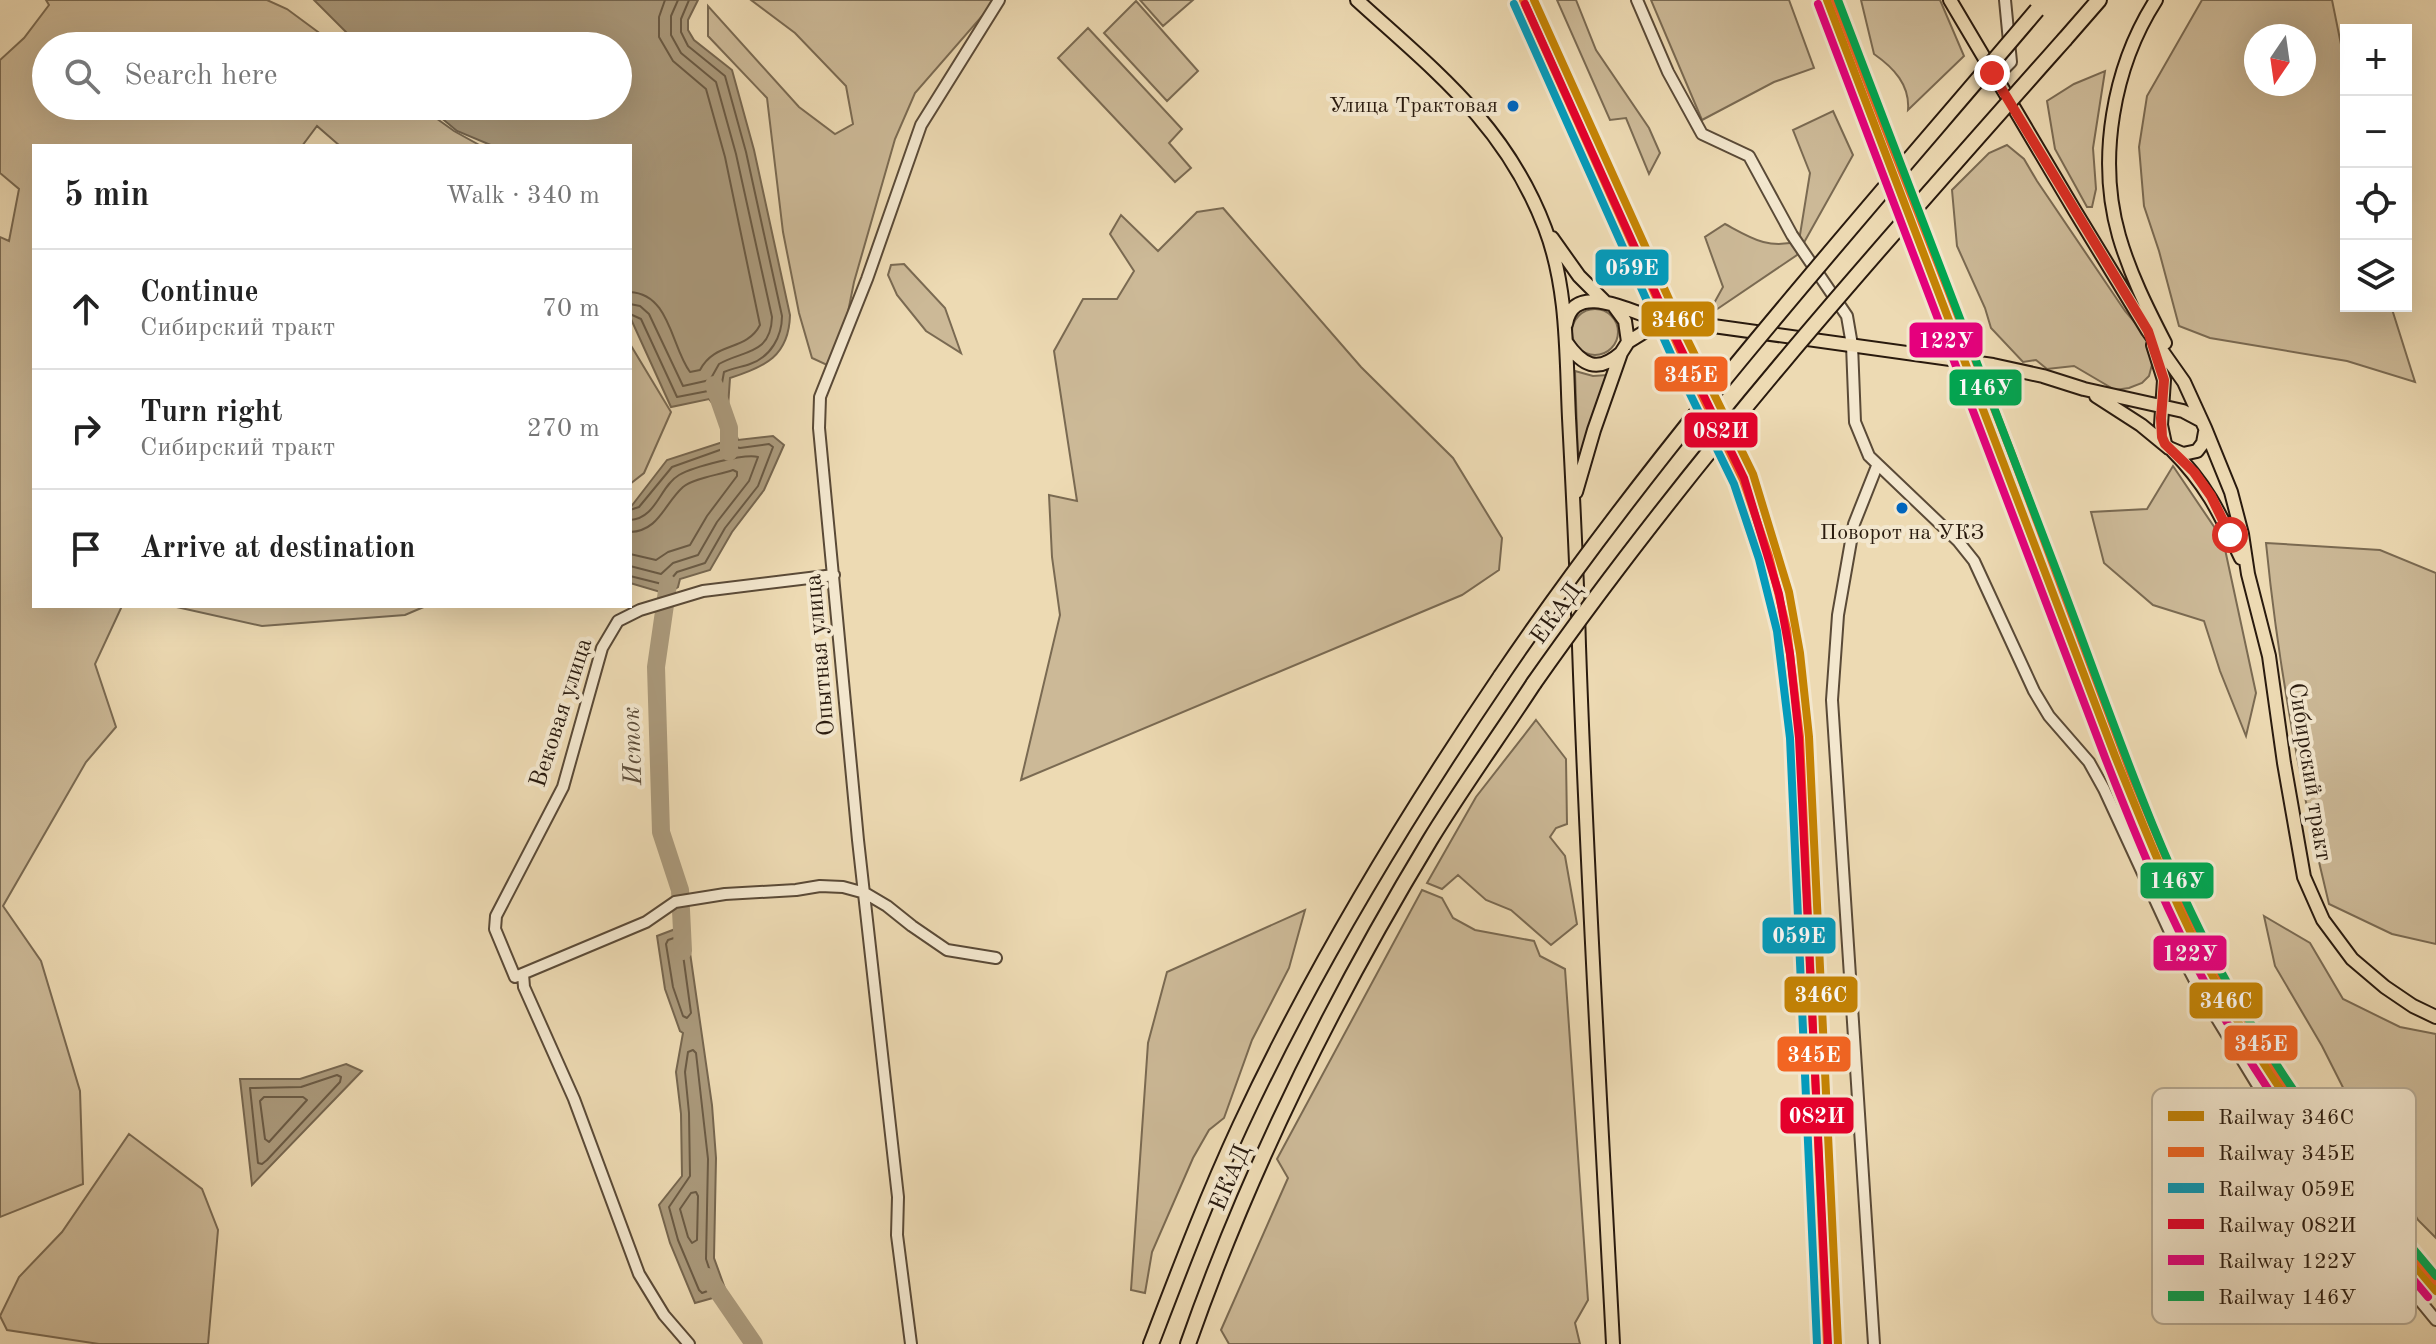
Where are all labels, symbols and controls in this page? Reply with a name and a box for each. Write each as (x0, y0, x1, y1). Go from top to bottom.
north arrow (2244, 24, 2316, 96)
map controls (2340, 24, 2412, 312)
button: + (2340, 24, 2412, 96)
search box (32, 32, 632, 120)
icon: search (60, 54, 104, 98)
route end (1974, 55, 2010, 91)
text: Search here (124, 61, 278, 91)
place label: Улица Трактовая (1329, 95, 1498, 117)
button: − (2340, 96, 2412, 168)
marker: Улица Трактовая (1505, 98, 1521, 114)
button: locate (2340, 168, 2412, 240)
text: 5 min (64, 179, 149, 213)
text: Walk · 340 m (446, 183, 600, 209)
button: layers (2340, 240, 2412, 312)
line badge: 059Е (1594, 248, 1670, 287)
text: 059Е (1605, 258, 1659, 280)
text: Continue (140, 278, 259, 308)
icon: ahead (64, 287, 108, 331)
text: 70 m (542, 296, 600, 322)
line badge: 346С (1640, 300, 1716, 338)
text: 346С (1652, 310, 1704, 332)
text: Сибирский тракт (140, 315, 335, 341)
line badge: 122У (1908, 321, 1984, 359)
text: 122У (1918, 331, 1974, 353)
line badge: 345Е (1653, 355, 1729, 393)
text: 345Е (1664, 365, 1718, 387)
line badge: 146У (1948, 368, 2023, 407)
text: 146У (1957, 378, 2013, 400)
text: Turn right (140, 398, 282, 428)
icon: right (64, 407, 108, 451)
line badge: 082И (1683, 411, 1759, 449)
text: 270 m (527, 416, 600, 442)
text: 082И (1693, 421, 1749, 443)
text: Сибирский тракт (140, 435, 335, 461)
marker: Поворот на УКЗ (1894, 500, 1910, 516)
route start (2212, 517, 2248, 553)
place label: Поворот на УКЗ (1820, 522, 1984, 544)
icon: arrive (64, 527, 108, 571)
text: Arrive at destination (140, 534, 415, 564)
street label: Опытная улица (802, 573, 840, 737)
street label: ЕКАД (1527, 579, 1587, 649)
street label: Вековая улица (527, 635, 597, 791)
street label: Сибирский тракт (2283, 681, 2335, 863)
water label: Исток (619, 706, 647, 787)
line badge: 146У (2139, 861, 2215, 900)
text: 146У (2149, 871, 2205, 893)
line badge: 059Е (1761, 916, 1837, 955)
text: 059Е (1772, 926, 1826, 948)
line badge: 122У (2152, 934, 2228, 972)
text: 122У (2162, 944, 2218, 966)
line badge: 346С (1783, 975, 1859, 1014)
line badge: 346С (2188, 981, 2264, 1020)
text: 346С (1795, 985, 1847, 1007)
text: 346С (2200, 991, 2252, 1013)
line badge: 345Е (2223, 1024, 2299, 1062)
text: 345Е (2234, 1034, 2288, 1056)
line badge: 345Е (1776, 1035, 1852, 1073)
text: 345Е (1787, 1045, 1841, 1067)
legend (2152, 1088, 2416, 1324)
line badge: 082И (1779, 1096, 1855, 1135)
text: 082И (1789, 1106, 1845, 1128)
text: Railway 346С (2218, 1107, 2354, 1129)
street label: ЕКАД (1206, 1141, 1256, 1215)
text: Railway 345Е (2218, 1143, 2355, 1165)
text: Railway 059Е (2218, 1179, 2355, 1201)
text: Railway 082И (2218, 1215, 2356, 1237)
text: Railway 122У (2218, 1251, 2356, 1273)
text: Railway 146У (2218, 1287, 2356, 1309)

